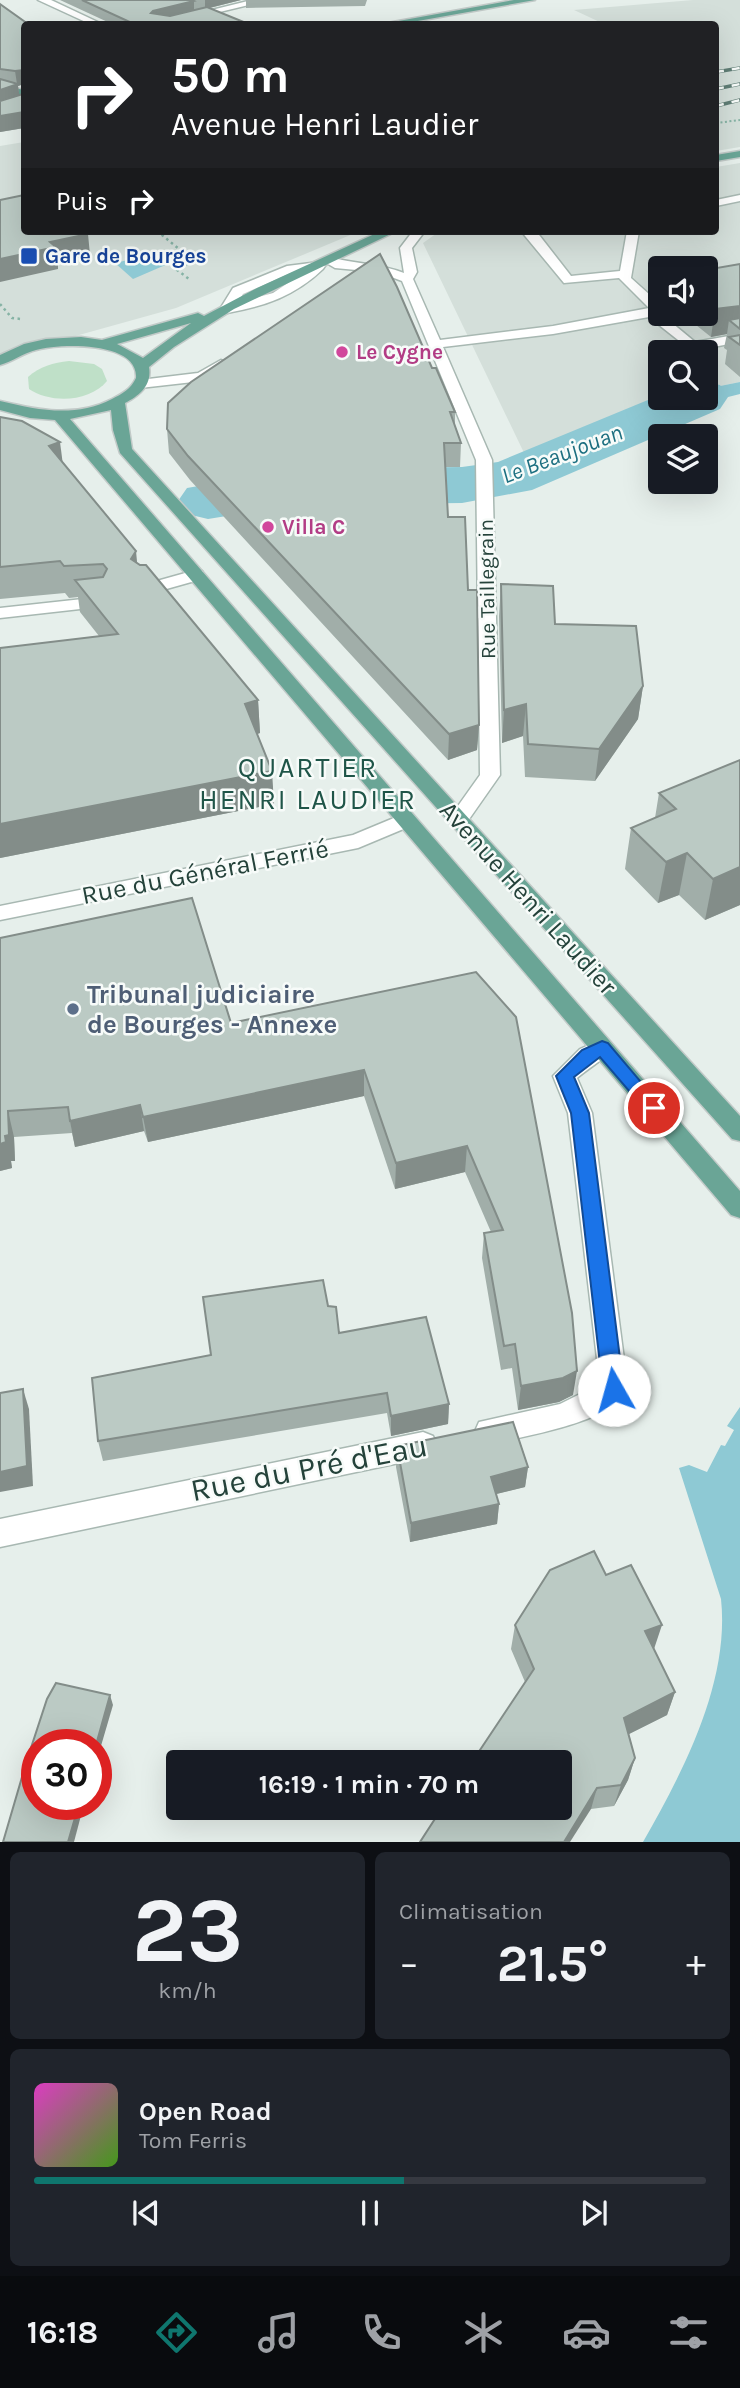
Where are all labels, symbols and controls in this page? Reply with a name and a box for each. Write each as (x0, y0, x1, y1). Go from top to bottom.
text: 50 m (171, 47, 289, 104)
icon: right (56, 49, 147, 140)
text: Avenue Henri Laudier (171, 106, 478, 143)
icon: right (122, 182, 160, 220)
text: Puis (56, 186, 108, 217)
place label: Gare de Bourges (45, 244, 207, 268)
marker: Gare de Bourges (19, 246, 39, 266)
map controls (648, 256, 718, 494)
button: sound (648, 256, 718, 326)
place label: Le Cygne (356, 340, 443, 364)
button: search (648, 340, 718, 410)
marker: Le Cygne (334, 344, 350, 360)
water label: Le Beaujouan (498, 419, 626, 489)
button: layers (648, 424, 718, 494)
place label: Villa C (282, 515, 345, 539)
marker: Villa C (260, 519, 276, 535)
street label: Rue Taillegrain (474, 519, 500, 659)
district label: QUARTIER HENRI LAUDIER (199, 751, 417, 816)
street label: Avenue Henri Laudier (433, 795, 623, 1002)
street label: Rue du Général Ferrié (79, 833, 331, 911)
place label: Tribunal judiciaire de Bourges - Annexe (87, 979, 337, 1040)
marker: Tribunal judiciaire de Bourges - Annexe (65, 1001, 81, 1017)
pin (624, 1078, 684, 1138)
icon: arrive (635, 1089, 673, 1127)
position arrow (577, 1353, 651, 1427)
street label: Rue du Pré d'Eau (187, 1427, 431, 1509)
speed limit sign: 30 (21, 1729, 112, 1820)
text: 16:19 · 1 min · 70 m (259, 1769, 479, 1800)
text: 23 (132, 1878, 243, 1984)
text: Climatisation (399, 1898, 543, 1925)
text: 21.5° (497, 1933, 608, 1994)
text: − (399, 1941, 419, 1986)
text: + (686, 1941, 706, 1986)
text: km/h (158, 1977, 217, 2004)
text: Open Road (139, 2096, 272, 2127)
text: Tom Ferris (139, 2127, 247, 2154)
icon: previous (127, 2194, 165, 2232)
icon: pause (351, 2194, 389, 2232)
icon: next (575, 2194, 613, 2232)
icon: directions (152, 2308, 201, 2357)
icon: music (254, 2308, 303, 2357)
icon: phone (357, 2308, 406, 2357)
icon: climate (459, 2308, 508, 2357)
icon: car (562, 2308, 611, 2357)
icon: filters (664, 2308, 713, 2357)
text: 16:18 (27, 2314, 98, 2351)

